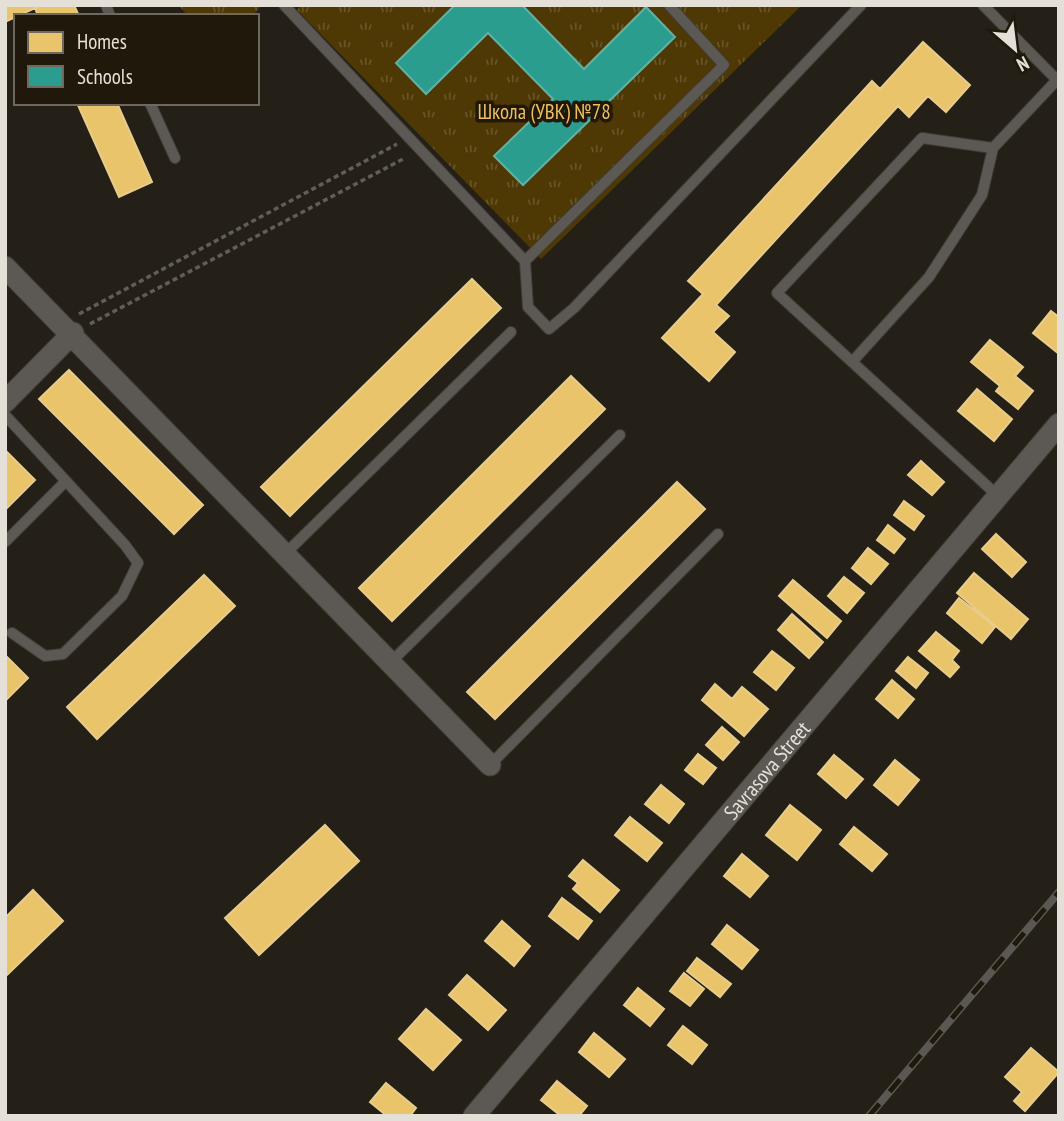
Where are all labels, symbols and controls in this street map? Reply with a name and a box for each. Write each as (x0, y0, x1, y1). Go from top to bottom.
legend (14, 14, 259, 105)
north arrow (980, 14, 1050, 84)
text: Homes (77, 28, 127, 55)
text: N (1013, 51, 1033, 77)
text: Schools (77, 63, 133, 90)
park label: Школа (УВК) №78 (477, 98, 611, 125)
street label: Savrasova Street (717, 715, 816, 825)

